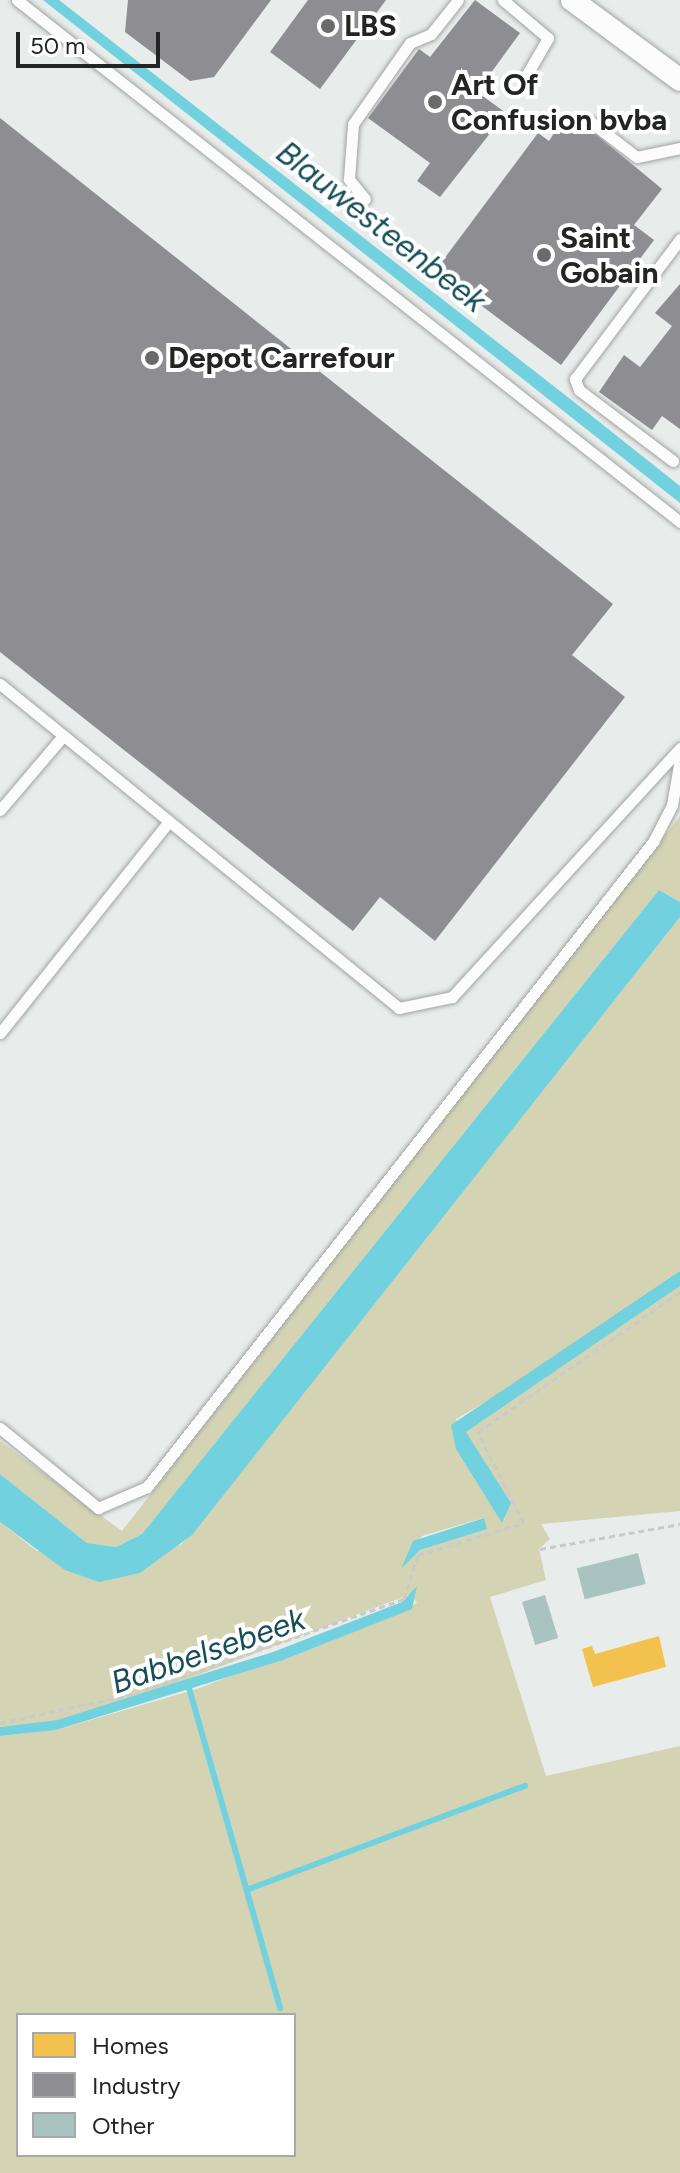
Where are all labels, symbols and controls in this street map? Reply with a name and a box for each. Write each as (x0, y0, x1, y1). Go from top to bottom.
place label: LBS (344, 8, 397, 44)
scale bar (20, 16, 164, 66)
marker: LBS (319, 17, 337, 35)
text: 50 m (30, 31, 86, 60)
place label: Art Of Confusion bvba (451, 67, 667, 138)
marker: Art Of Confusion bvba (426, 93, 444, 111)
water label: Blauwesteenbeek (269, 133, 493, 321)
place label: Saint Gobain (560, 220, 658, 290)
marker: Saint Gobain (535, 246, 553, 264)
place label: Depot Carrefour (168, 340, 395, 376)
marker: Depot Carrefour (143, 349, 161, 367)
water label: Babbelsebeek (106, 1600, 310, 1702)
legend (16, 2013, 296, 2157)
text: Homes (92, 2031, 169, 2060)
text: Industry (92, 2071, 180, 2100)
text: Other (92, 2111, 154, 2140)

